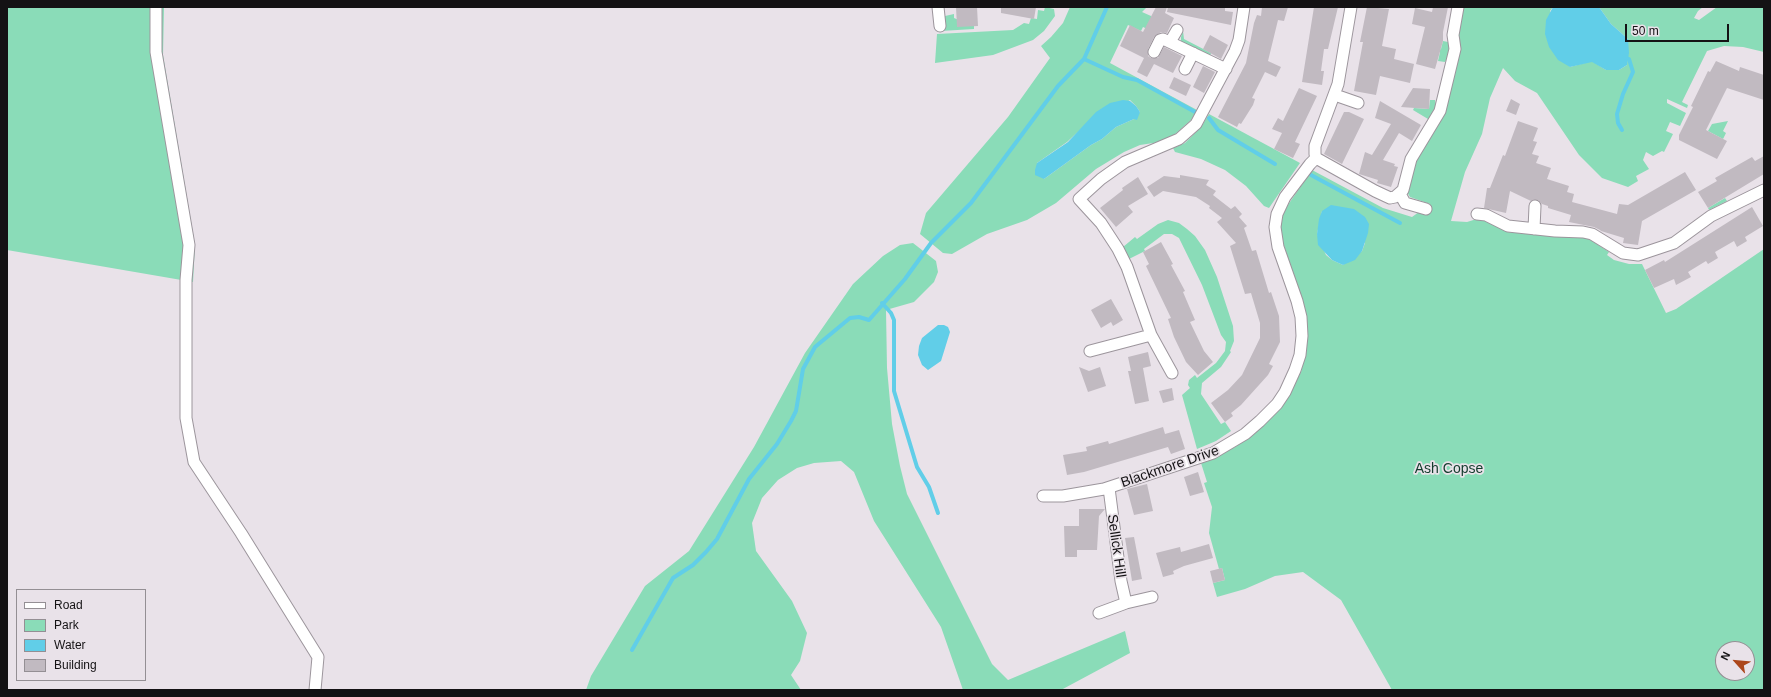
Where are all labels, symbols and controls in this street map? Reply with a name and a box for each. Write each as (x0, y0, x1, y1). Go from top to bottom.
scale bar (1627, 16, 1731, 42)
text: 50 m (1632, 24, 1659, 38)
street label: Blackmore Drive (1119, 442, 1221, 492)
park label: Ash Copse (1415, 461, 1483, 477)
street label: Sellick Hill (1103, 513, 1129, 579)
legend (16, 589, 146, 681)
text: Road (54, 598, 83, 612)
text: Park (54, 618, 79, 632)
text: Water (54, 638, 86, 652)
north arrow (1715, 641, 1755, 681)
text: N (1718, 650, 1732, 662)
text: Building (54, 658, 97, 672)

